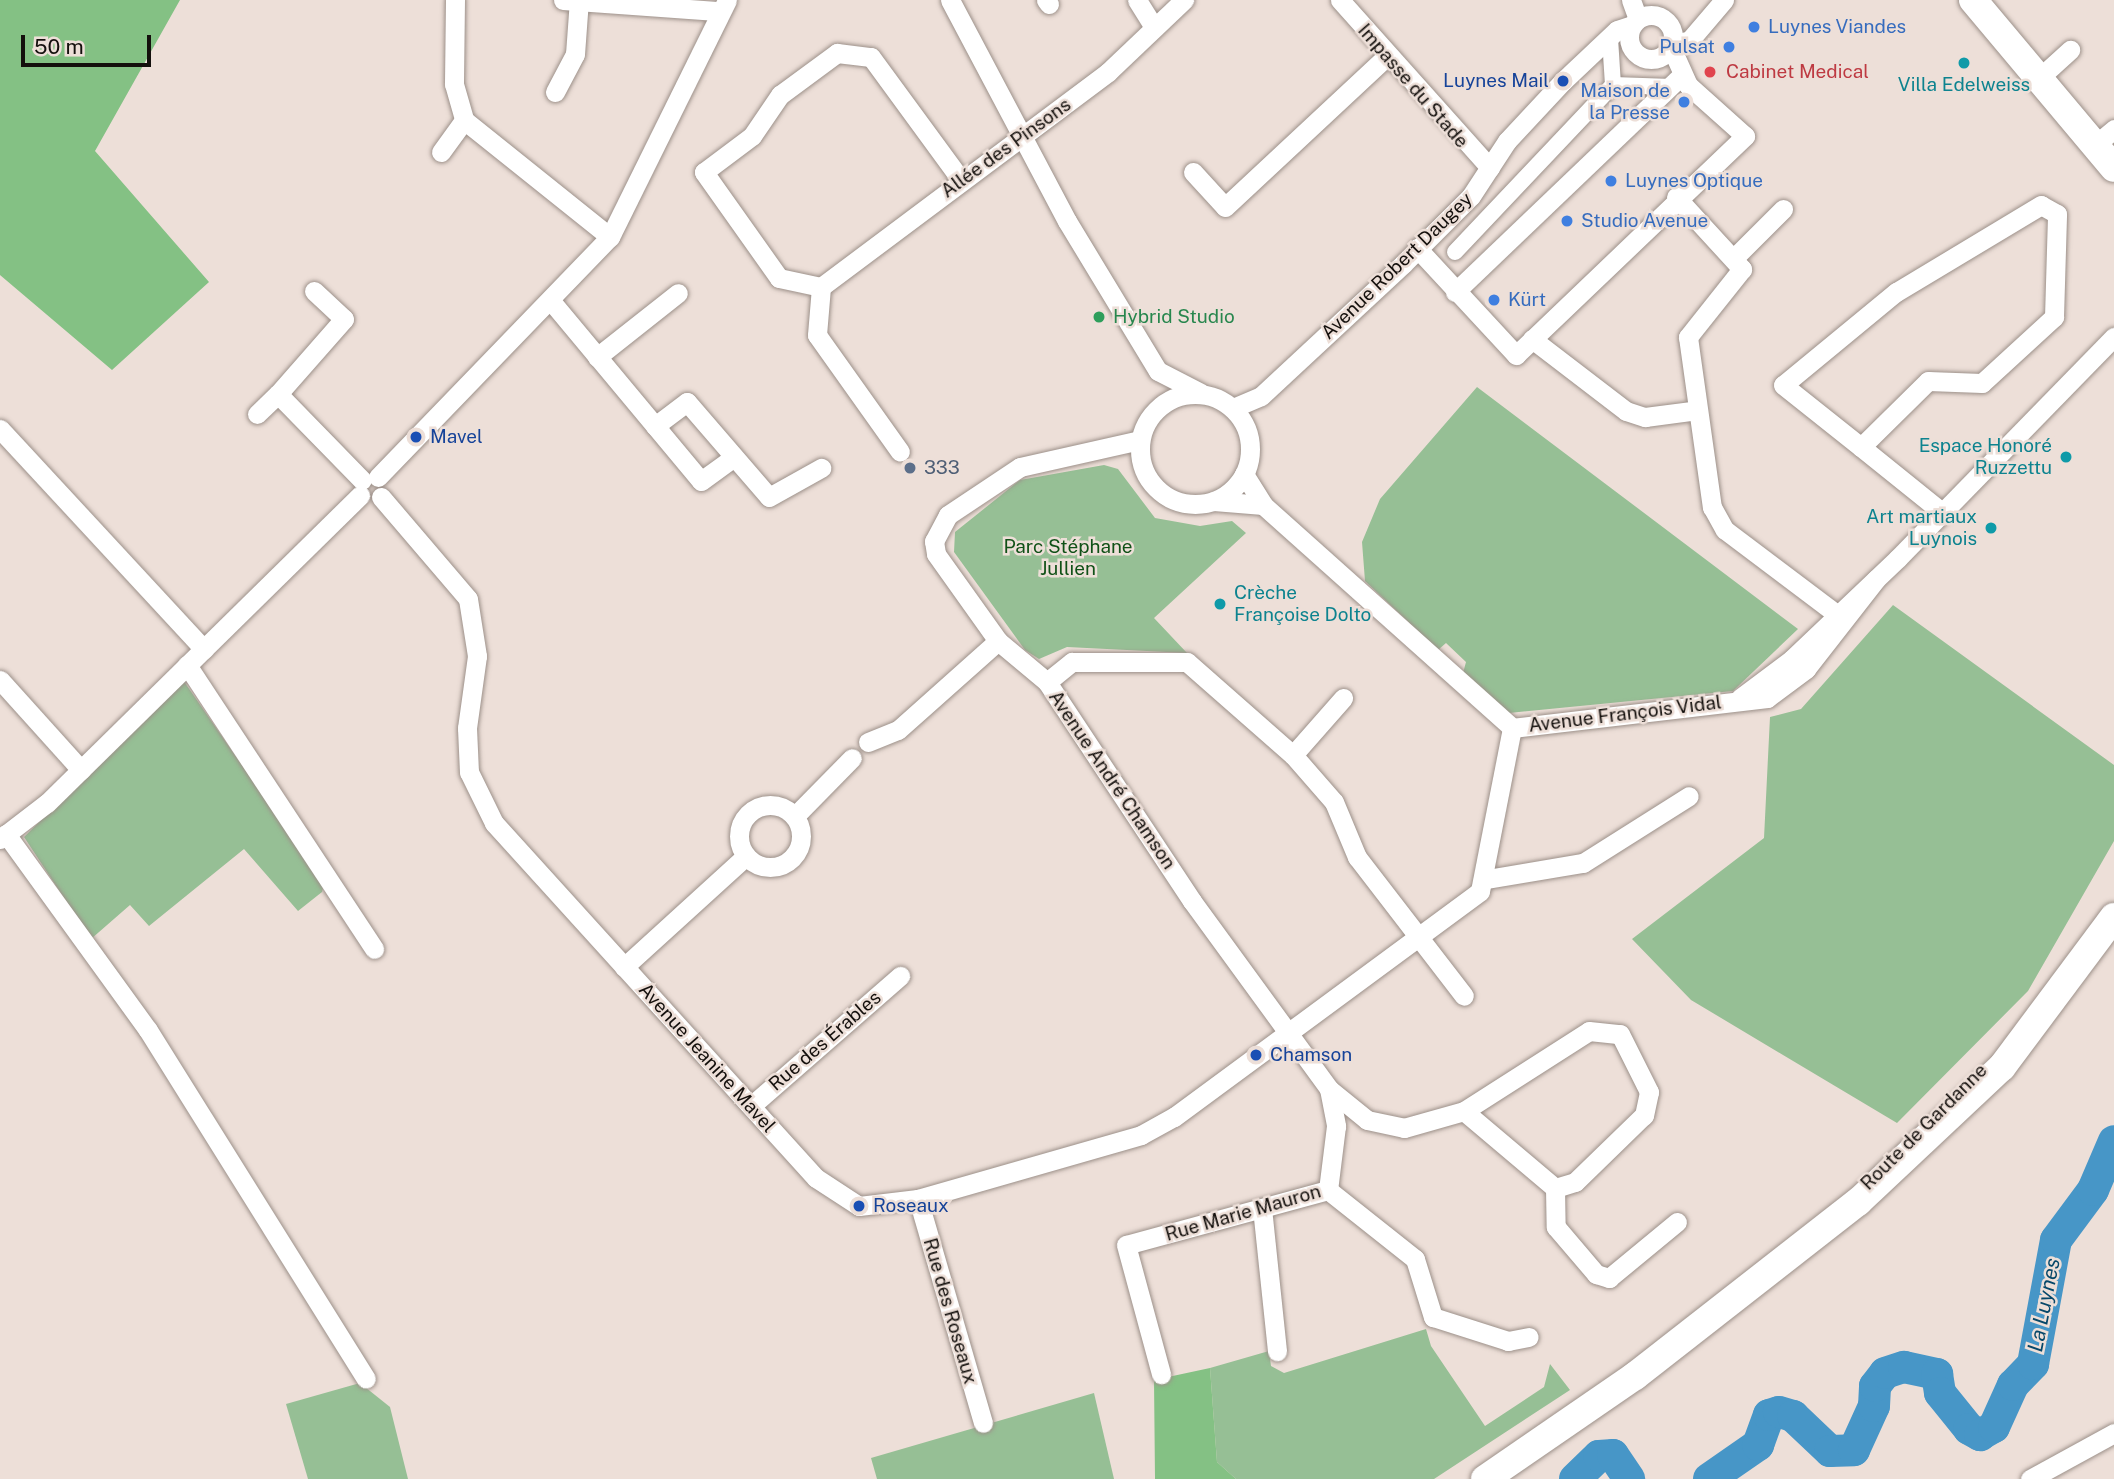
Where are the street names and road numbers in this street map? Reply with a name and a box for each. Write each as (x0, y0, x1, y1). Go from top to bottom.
street label: Impasse du Stade (1353, 19, 1473, 153)
street label: Allée des Pinsons (936, 93, 1076, 203)
street label: Avenue Robert Daugey (1317, 188, 1477, 344)
street label: Avenue André Chamson (1044, 686, 1180, 874)
street label: Avenue François Vidal (1527, 691, 1723, 737)
street label: Avenue Jeanine Mavel (634, 979, 780, 1137)
street label: Rue des Érables (764, 986, 886, 1096)
street label: Route de Gardanne (1856, 1059, 1992, 1195)
street label: Rue Marie Mauron (1162, 1180, 1324, 1246)
street label: Rue des Roseaux (918, 1235, 982, 1387)

